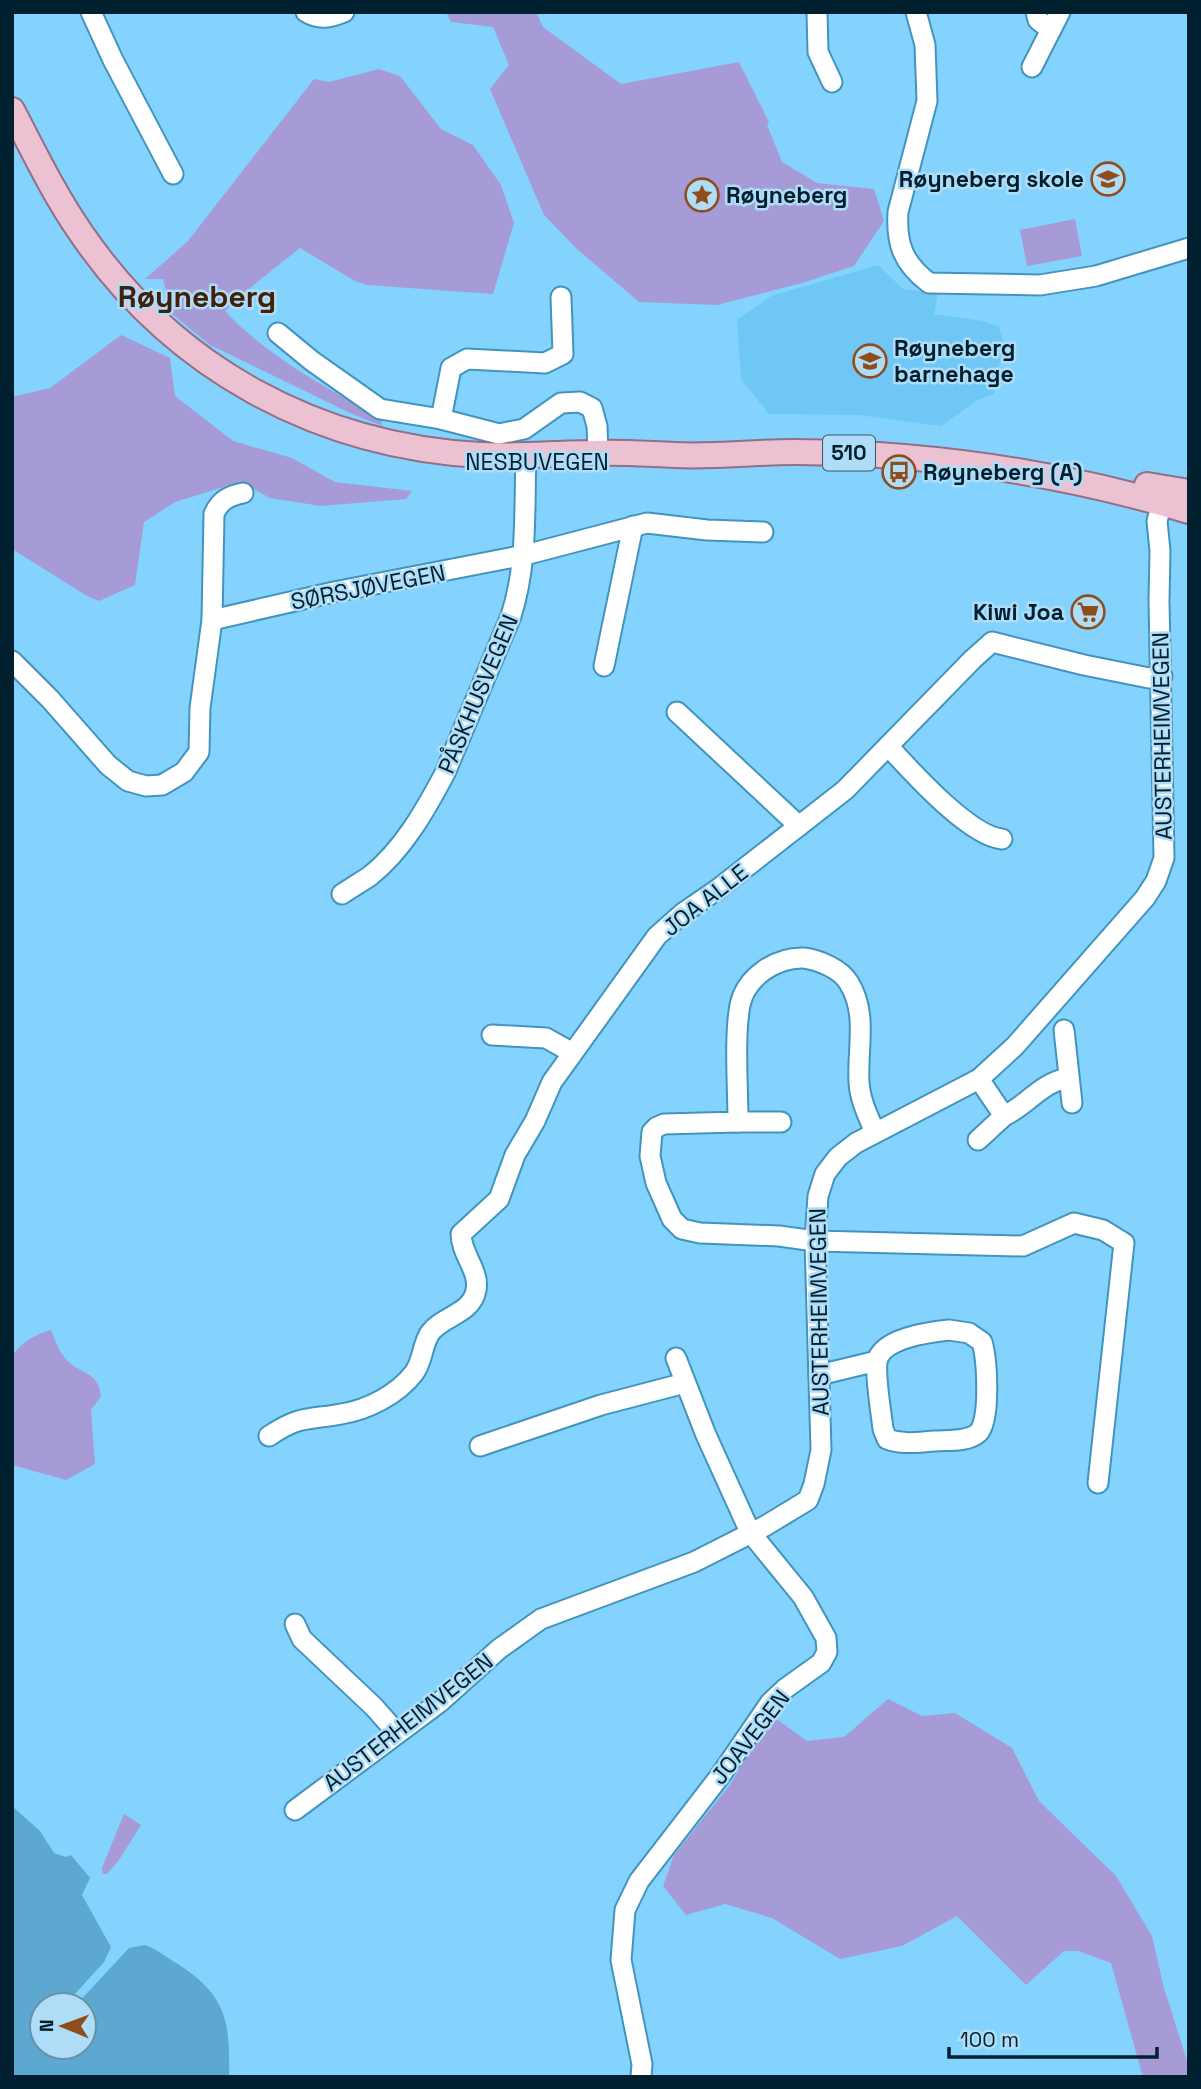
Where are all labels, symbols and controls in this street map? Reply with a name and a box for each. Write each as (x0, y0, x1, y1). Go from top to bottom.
school or university icon: Røyneberg skole (1089, 160, 1127, 198)
place label: Røyneberg skole (899, 164, 1084, 194)
place icon: Røyneberg (683, 176, 721, 214)
place label: Røyneberg (726, 180, 848, 210)
district label: Røyneberg (118, 277, 276, 316)
place label: Røyneberg barnehage (894, 333, 1016, 389)
school or university icon: Røyneberg barnehage (851, 342, 889, 380)
road number: 510 (823, 435, 875, 470)
street label: NESBUVEGEN (465, 447, 609, 477)
bus stop icon: Røyneberg (A) (880, 453, 918, 491)
place label: Røyneberg (A) (923, 457, 1083, 487)
street label: SØRSJØVEGEN (288, 557, 448, 617)
supermarket icon: Kiwi Joa (1069, 593, 1107, 631)
place label: Kiwi Joa (973, 597, 1064, 627)
street label: PÅSKHUSVEGEN (431, 610, 525, 778)
street label: AUSTERHEIMVEGEN (1145, 632, 1179, 840)
street label: JOA ALLE (656, 857, 754, 943)
street label: AUSTERHEIMVEGEN (802, 1208, 836, 1416)
street label: AUSTERHEIMVEGEN (317, 1646, 499, 1798)
street label: JOAVEGEN (704, 1683, 796, 1791)
north arrow (28, 1991, 98, 2061)
scale bar (949, 2016, 1157, 2060)
text: N (34, 2019, 59, 2032)
text: 100 m (960, 2026, 1019, 2053)

